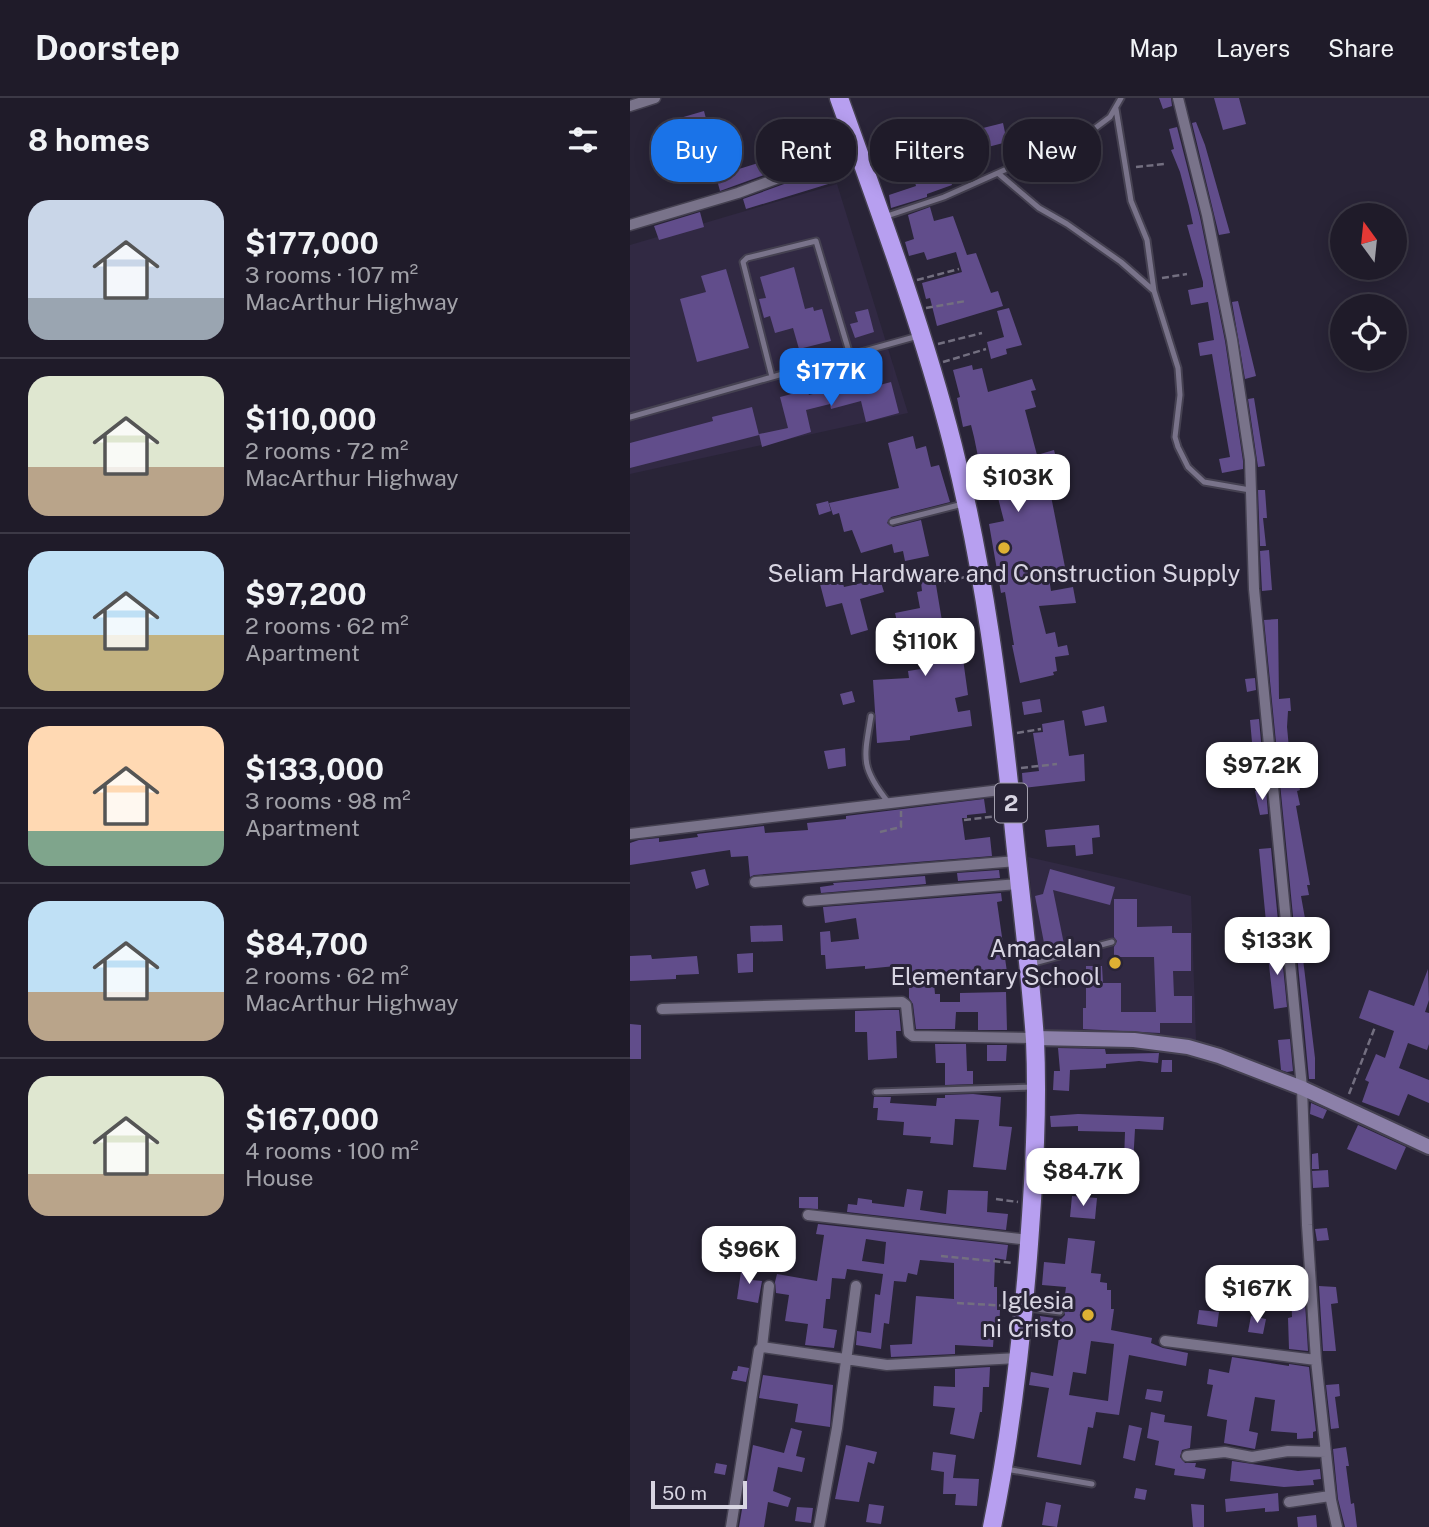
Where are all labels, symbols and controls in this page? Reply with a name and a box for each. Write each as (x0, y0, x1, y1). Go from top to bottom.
text: Doorstep (35, 29, 180, 67)
text: Map (1129, 34, 1178, 62)
text: Layers (1216, 34, 1290, 62)
text: Share (1328, 34, 1394, 62)
chip: Buy (651, 119, 742, 182)
chip: Rent (756, 119, 856, 182)
chip: Filters (870, 119, 989, 182)
chip: New (1003, 119, 1101, 182)
icon: filters (564, 121, 602, 159)
text: 8 homes (28, 122, 150, 158)
north arrow (1330, 203, 1407, 280)
map controls (1330, 203, 1407, 371)
text: $177,000 (245, 225, 379, 261)
icon: home (84, 228, 168, 312)
text: 3 rooms · 107 m² (245, 261, 418, 288)
text: MacArthur Highway (245, 288, 459, 315)
button: locate (1330, 294, 1407, 371)
pin: $177K (782, 348, 880, 408)
text: $177K (796, 357, 866, 384)
text: $110,000 (245, 401, 377, 437)
icon: home (84, 404, 168, 488)
text: 2 rooms · 72 m² (245, 437, 408, 464)
pin: $103K (969, 454, 1067, 514)
text: $103K (982, 463, 1054, 490)
text: MacArthur Highway (245, 464, 459, 491)
marker: Seliam Hardware and Construction Supply (996, 540, 1012, 556)
place label: Seliam Hardware and Construction Supply (768, 559, 1241, 587)
text: $97,200 (245, 576, 367, 612)
icon: home (84, 579, 168, 663)
text: 2 rooms · 62 m² (245, 612, 409, 639)
pin: $110K (876, 618, 974, 678)
text: $110K (892, 627, 958, 654)
text: Apartment (245, 639, 360, 666)
pin: $97.2K (1205, 742, 1319, 802)
text: $133,000 (245, 751, 384, 787)
text: $97.2K (1222, 751, 1302, 778)
icon: home (84, 754, 168, 838)
road number: 2 (995, 783, 1027, 822)
text: 3 rooms · 98 m² (245, 787, 411, 814)
text: Apartment (245, 814, 360, 841)
pin: $133K (1228, 918, 1326, 977)
text: $84,700 (245, 926, 368, 962)
text: $133K (1241, 926, 1313, 953)
icon: home (84, 929, 168, 1013)
place label: Amacalan Elementary School (890, 934, 1101, 990)
marker: Amacalan Elementary School (1107, 955, 1123, 971)
text: 2 rooms · 62 m² (245, 962, 409, 989)
text: MacArthur Highway (245, 989, 459, 1016)
text: $167,000 (245, 1101, 379, 1137)
icon: home (84, 1104, 168, 1188)
text: 4 rooms · 100 m² (245, 1137, 419, 1164)
pin: $84.7K (1026, 1148, 1140, 1208)
text: $84.7K (1042, 1157, 1124, 1184)
text: House (245, 1164, 313, 1191)
pin: $96K (708, 1226, 790, 1286)
text: $96K (718, 1235, 780, 1262)
pin: $167K (1208, 1266, 1306, 1325)
text: $167K (1221, 1274, 1293, 1301)
place label: Iglesia ni Cristo (982, 1286, 1074, 1342)
marker: Iglesia ni Cristo (1080, 1307, 1096, 1323)
scale bar (651, 1478, 747, 1510)
text: 50 m (662, 1482, 707, 1504)

